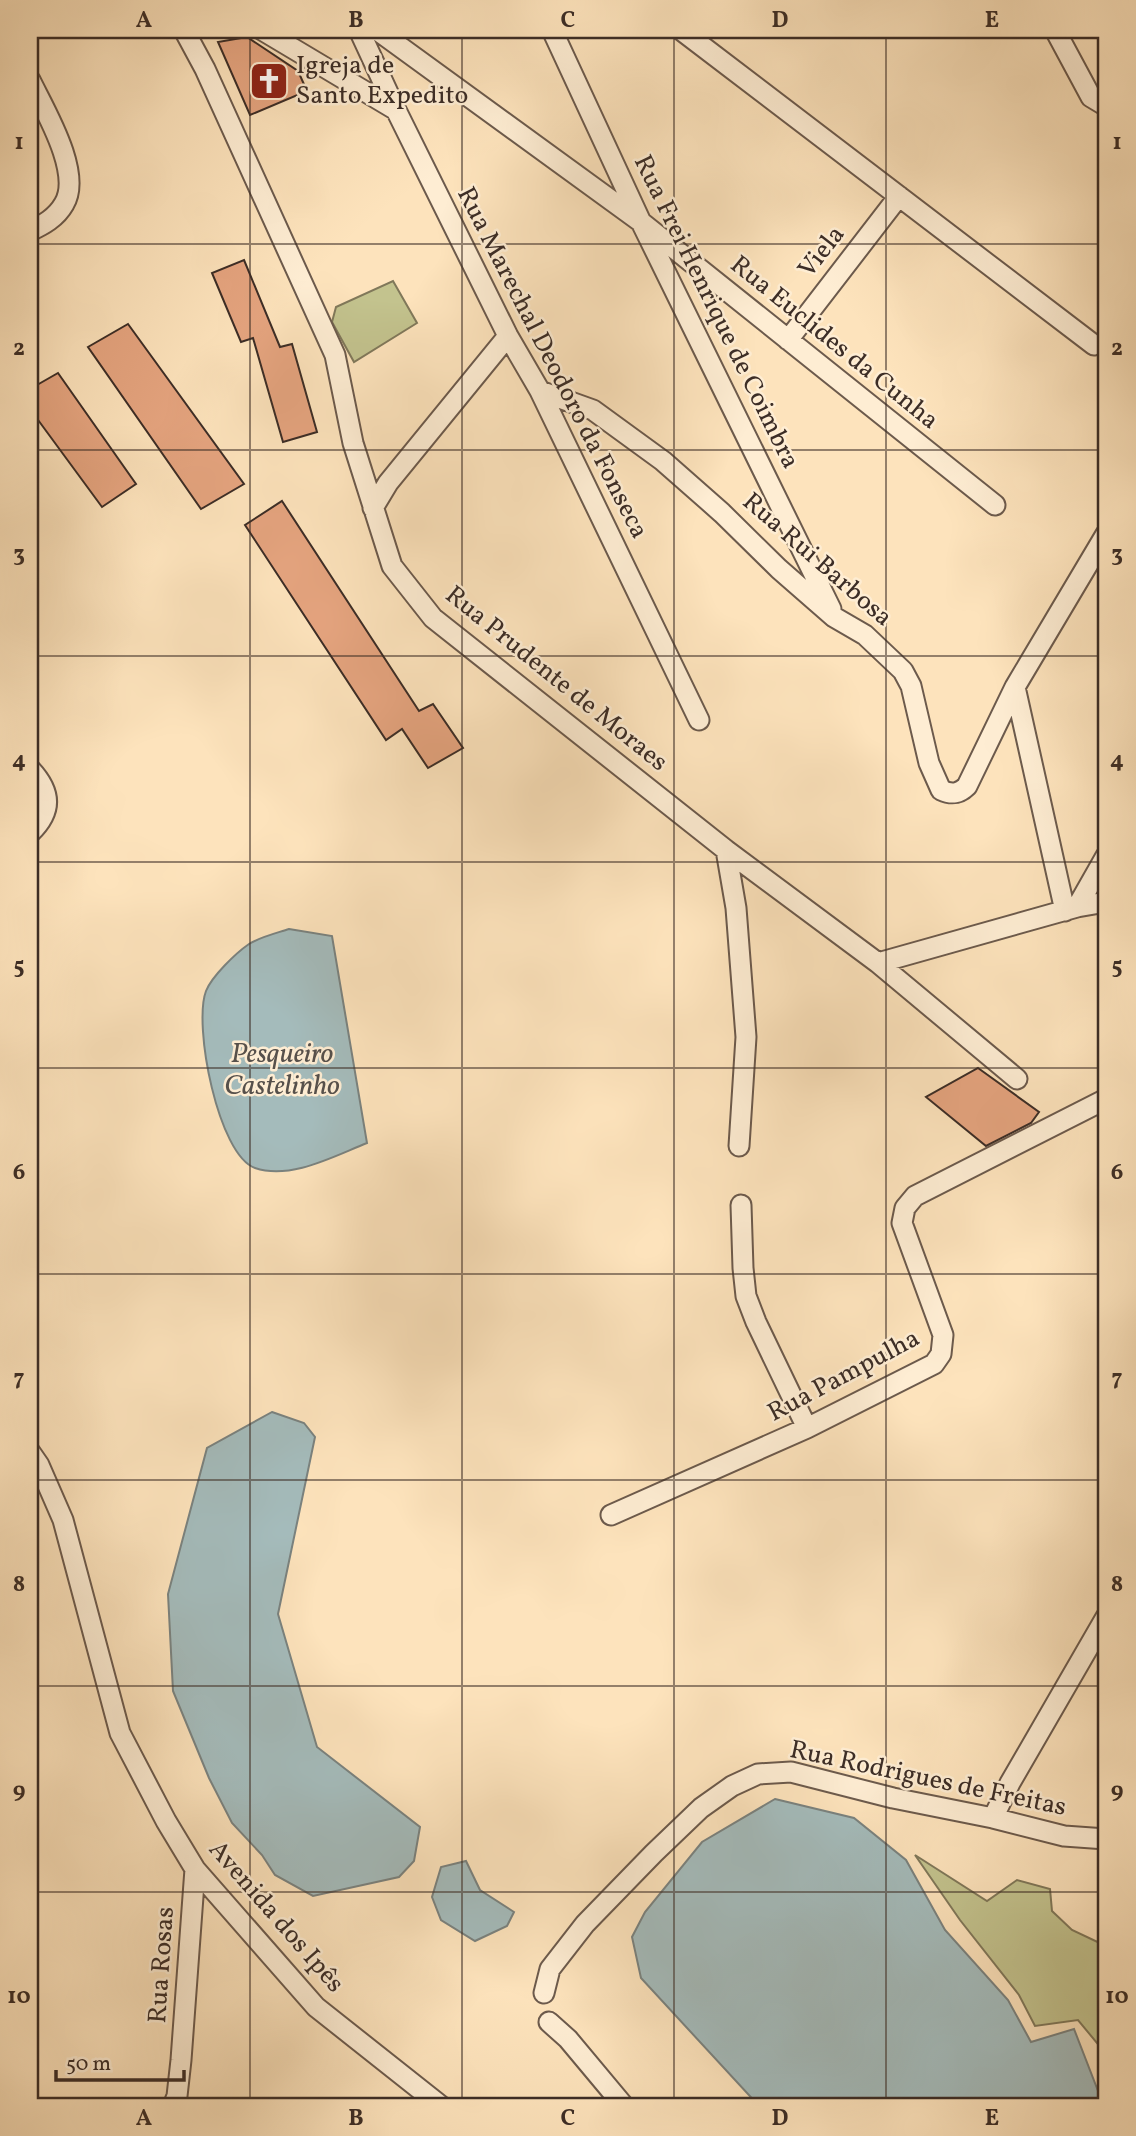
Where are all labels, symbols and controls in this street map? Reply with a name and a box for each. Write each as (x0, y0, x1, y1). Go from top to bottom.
text: A (136, 5, 152, 37)
text: B (348, 5, 364, 37)
text: C (561, 5, 575, 37)
text: D (772, 5, 789, 37)
text: E (985, 5, 999, 37)
place label: Igreja de Santo Expedito (296, 48, 468, 114)
church icon: Igreja de Santo Expedito (248, 60, 290, 102)
text: 1 (14, 127, 24, 159)
text: 1 (1112, 127, 1122, 159)
street label: Rua Frei Henrique de Coimbra (624, 149, 808, 475)
street label: Rua Marechal Deodoro da Fonseca (447, 181, 657, 545)
street label: Viela (790, 218, 854, 286)
street label: Rua Euclides da Cunha (722, 247, 946, 439)
text: 2 (13, 333, 25, 365)
text: 2 (1111, 333, 1123, 365)
street label: Rua Rui Barbosa (734, 485, 900, 635)
text: 3 (13, 539, 25, 571)
text: 3 (1111, 539, 1123, 571)
street label: Rua Prudente de Moraes (437, 578, 675, 780)
text: 4 (12, 745, 26, 777)
text: 4 (1110, 745, 1124, 777)
text: 5 (13, 951, 25, 983)
text: 5 (1111, 951, 1123, 983)
water label: Pesqueiro Castelinho (224, 1035, 340, 1106)
text: 6 (13, 1157, 25, 1189)
text: 6 (1111, 1157, 1123, 1189)
street label: Rua Pampulha (762, 1321, 926, 1431)
text: 7 (14, 1363, 25, 1395)
text: 7 (1112, 1363, 1123, 1395)
text: 8 (13, 1569, 25, 1601)
text: 8 (1111, 1569, 1123, 1601)
street label: Rua Rodrigues de Freitas (786, 1732, 1070, 1826)
text: 9 (13, 1775, 25, 1807)
text: 9 (1111, 1775, 1123, 1807)
street label: Avenida dos Ipês (200, 1833, 352, 2001)
street label: Rua Rosas (140, 1905, 184, 2025)
text: 10 (7, 1981, 31, 2013)
text: 10 (1105, 1981, 1129, 2013)
scale bar (56, 2038, 184, 2082)
text: 50 m (66, 2050, 111, 2079)
text: A (136, 2103, 152, 2135)
text: B (348, 2103, 364, 2135)
text: C (561, 2103, 575, 2135)
text: D (772, 2103, 789, 2135)
text: E (985, 2103, 999, 2135)

